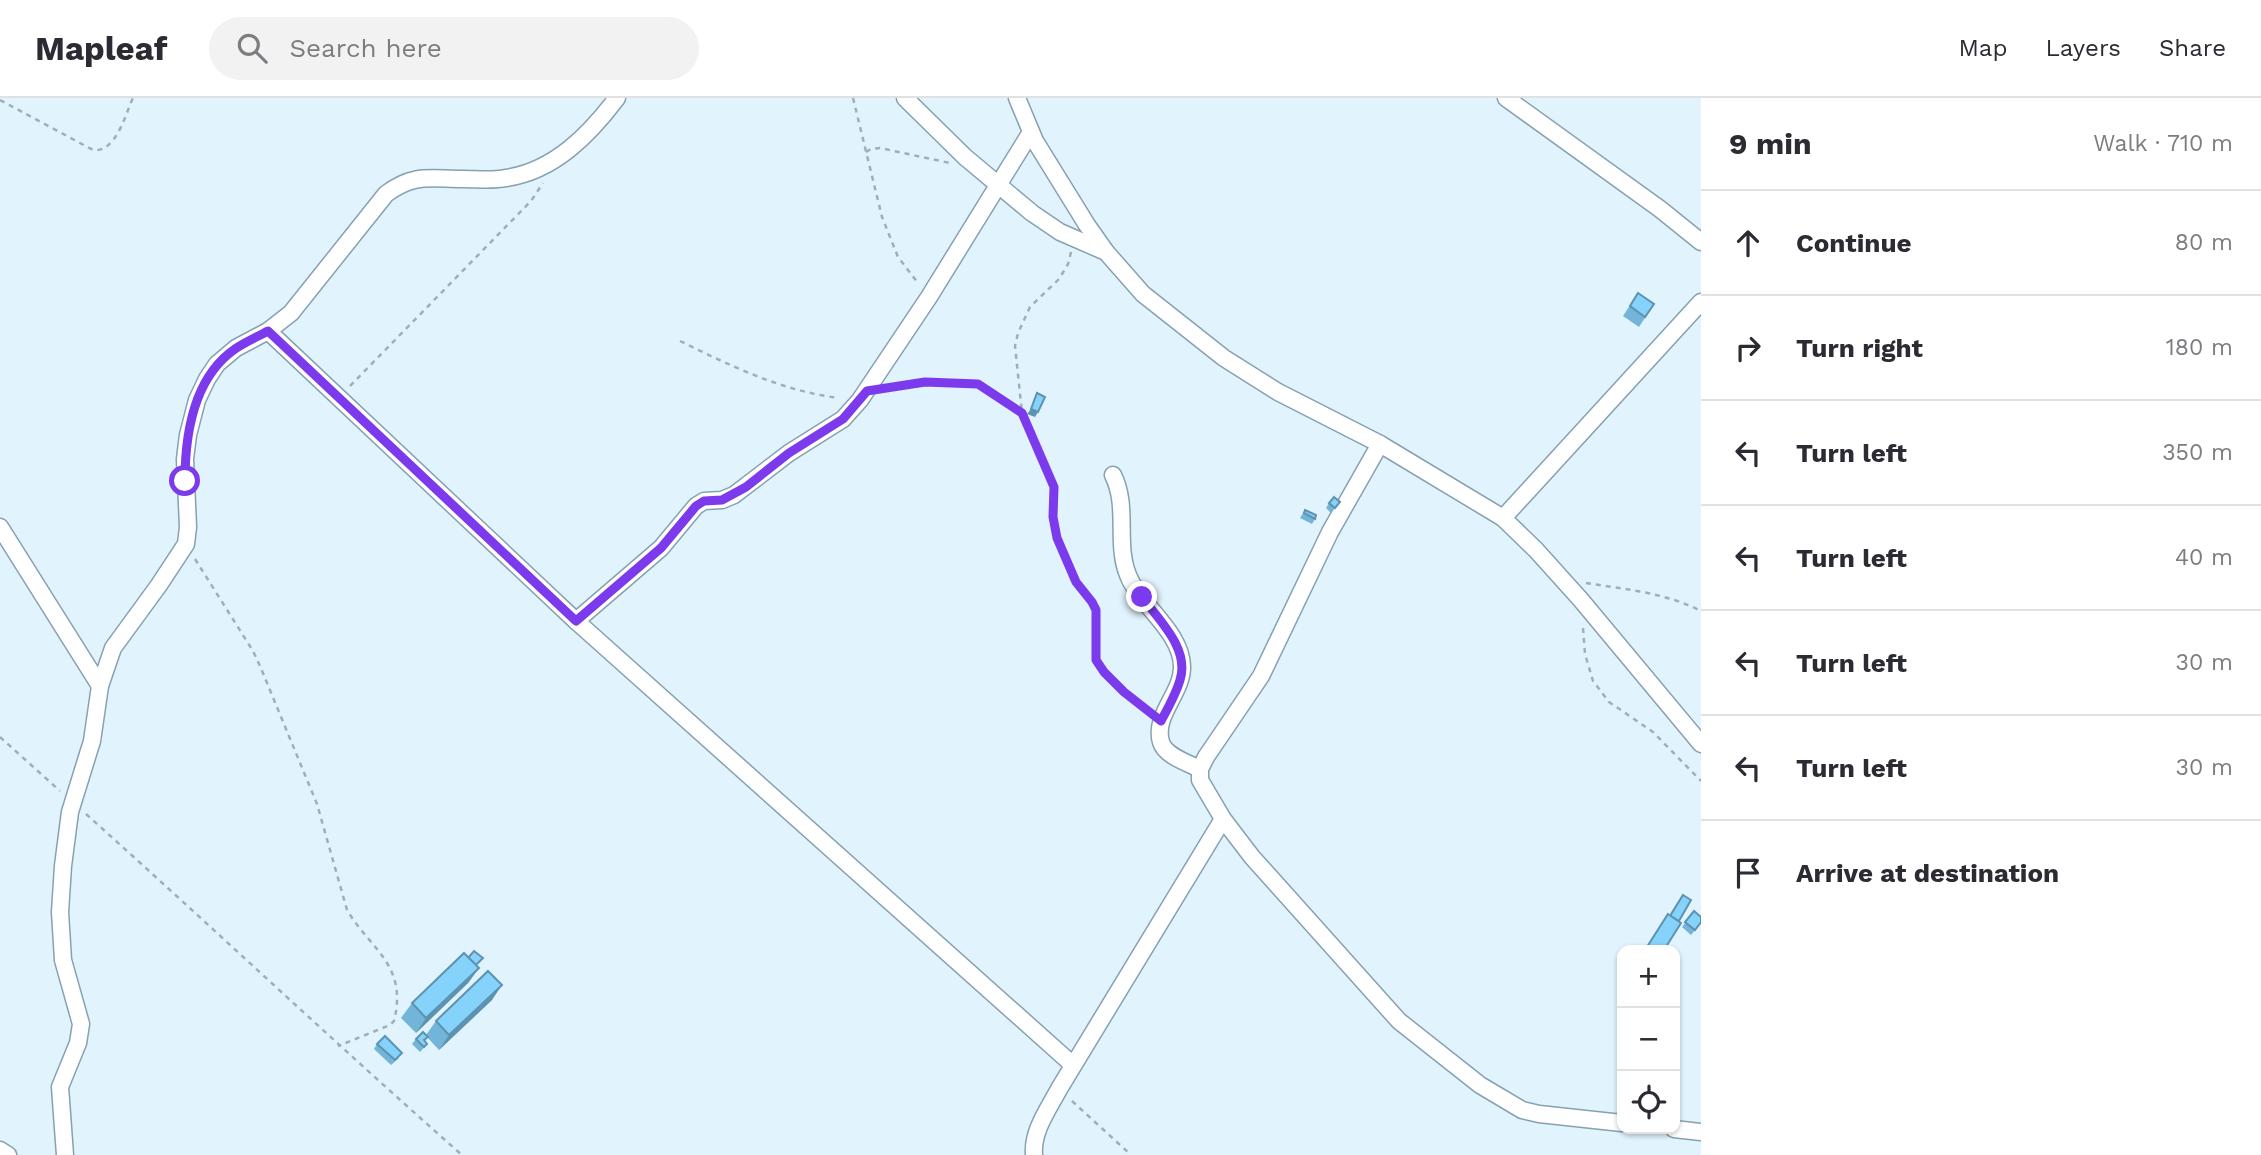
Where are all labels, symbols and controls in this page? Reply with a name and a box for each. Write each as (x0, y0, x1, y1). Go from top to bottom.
search box (209, 17, 699, 80)
text: Mapleaf (35, 29, 167, 68)
icon: search (233, 29, 271, 67)
text: Search here (289, 33, 442, 63)
text: Map (1959, 34, 2007, 62)
text: Layers (2045, 34, 2121, 62)
text: Share (2159, 34, 2226, 62)
text: 9 min (1729, 126, 1812, 161)
text: Walk · 710 m (2093, 130, 2233, 157)
icon: ahead (1729, 224, 1767, 262)
text: Continue (1796, 228, 1912, 258)
text: 80 m (2175, 229, 2233, 256)
icon: right (1729, 329, 1767, 367)
text: Turn right (1796, 333, 1923, 363)
text: 180 m (2166, 334, 2233, 361)
icon: left (1729, 434, 1767, 472)
text: Turn left (1796, 438, 1907, 468)
text: 350 m (2162, 439, 2233, 466)
route start (169, 465, 200, 496)
icon: left (1729, 539, 1767, 577)
text: Turn left (1796, 543, 1907, 573)
text: 40 m (2175, 544, 2233, 571)
route end (1126, 581, 1157, 612)
icon: left (1729, 644, 1767, 682)
text: Turn left (1796, 648, 1907, 678)
text: 30 m (2176, 649, 2233, 676)
icon: left (1729, 749, 1767, 787)
text: Turn left (1796, 753, 1907, 783)
text: 30 m (2176, 754, 2233, 781)
icon: arrive (1729, 854, 1767, 892)
text: Arrive at destination (1796, 858, 2059, 888)
map controls (1617, 945, 1680, 1134)
button: + (1617, 945, 1680, 1008)
button: − (1617, 1008, 1680, 1071)
button: locate (1617, 1071, 1680, 1134)

